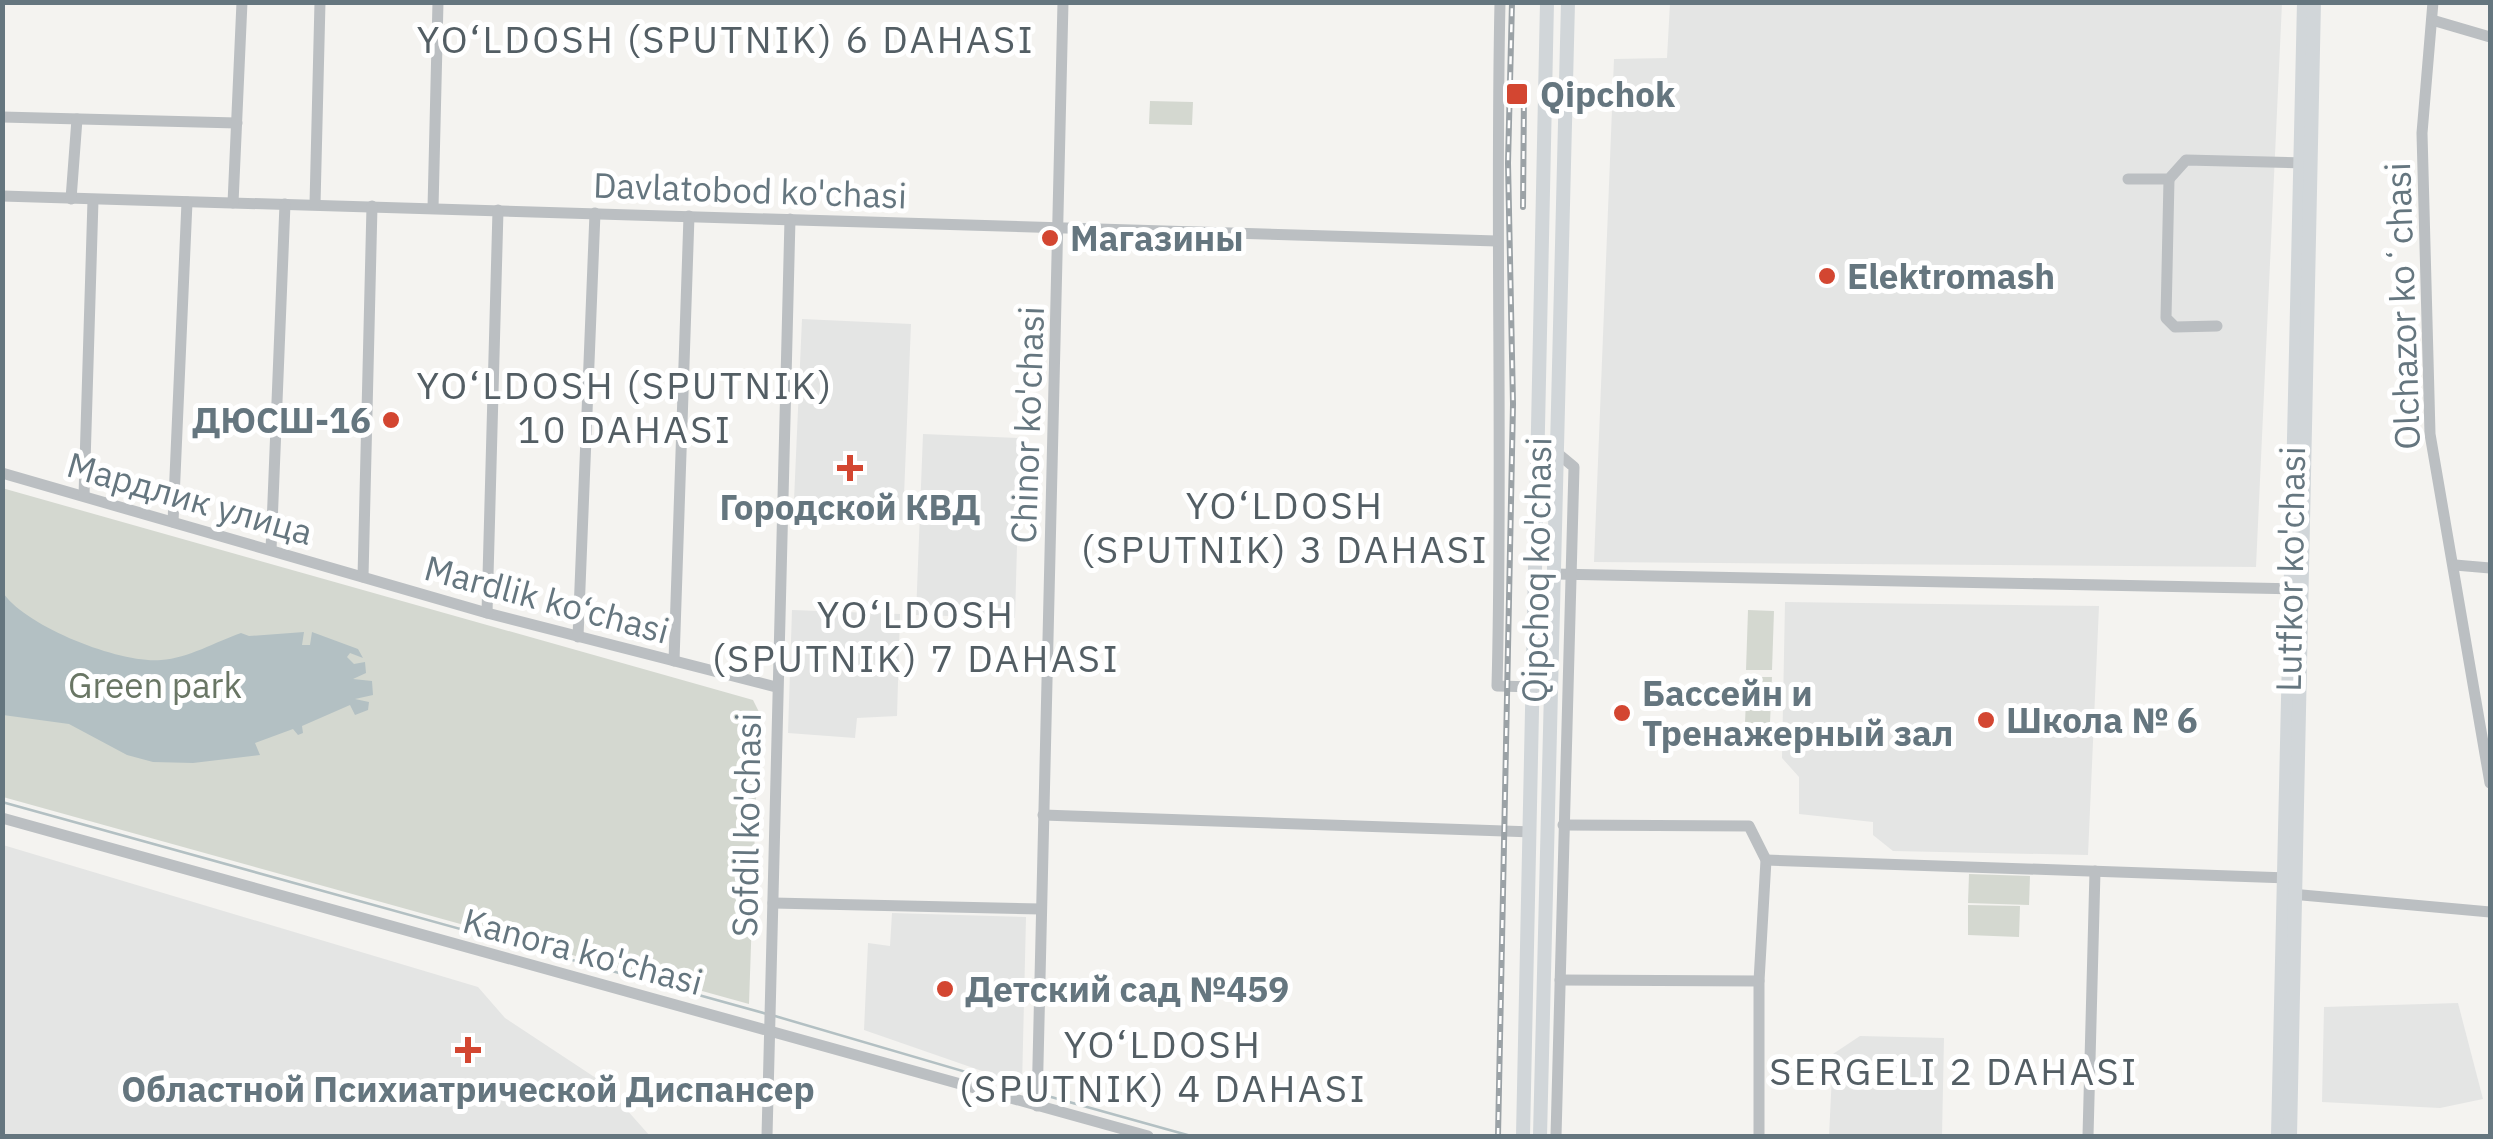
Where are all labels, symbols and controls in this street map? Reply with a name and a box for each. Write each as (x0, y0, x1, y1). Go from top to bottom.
district label: YO‘LDOSH (SPUTNIK) 6 DAHASI (417, 14, 1035, 63)
place label: Qipchok (1540, 71, 1676, 117)
marker: Qipchok (1504, 81, 1530, 107)
street label: Davlatobod ko'chasi (592, 162, 908, 218)
street label: Olchazor koʻchasi (2374, 162, 2430, 450)
place label: Магазины (1070, 215, 1244, 261)
marker: Магазины (1039, 227, 1061, 249)
place label: Elektromash (1847, 253, 2055, 299)
marker: Elektromash (1816, 265, 1838, 287)
street label: Chinor ko'chasi (1000, 306, 1054, 544)
district label: YO‘LDOSH (SPUTNIK) 10 DAHASI (416, 360, 834, 453)
place label: ДЮСШ-16 (192, 397, 371, 443)
marker: ДЮСШ-16 (380, 409, 402, 431)
street label: Qipchoq ko'chasi (1511, 437, 1561, 703)
street label: Мардлик улица (62, 441, 318, 555)
street label: Lutfkor ko'chasi (2265, 446, 2315, 692)
marker: Городской КВД (837, 455, 863, 481)
district label: YO‘LDOSH (SPUTNIK) 3 DAHASI (1081, 480, 1489, 573)
place label: Городской КВД (720, 484, 980, 530)
street label: Mardlik ko‘chasi (420, 544, 674, 654)
district label: YO‘LDOSH (SPUTNIK) 7 DAHASI (712, 589, 1120, 682)
park label: Green park (68, 662, 242, 708)
place label: Бассейн и Тренажерный зал (1642, 670, 1953, 756)
place label: Школа № 6 (2006, 697, 2198, 743)
marker: Бассейн и Тренажерный зал (1611, 702, 1633, 724)
marker: Школа № 6 (1975, 709, 1997, 731)
street label: Sofdil ko'chasi (721, 712, 771, 938)
street label: Kanora ko'chasi (458, 897, 708, 1005)
place label: Детский сад №459 (965, 966, 1289, 1012)
marker: Детский сад №459 (934, 978, 956, 1000)
district label: YO‘LDOSH (SPUTNIK) 4 DAHASI (959, 1019, 1367, 1112)
marker: Областной Психиатрической Диспансер (455, 1037, 481, 1063)
district label: SERGELI 2 DAHASI (1769, 1046, 2139, 1095)
place label: Областной Психиатрической Диспансер (121, 1066, 815, 1112)

